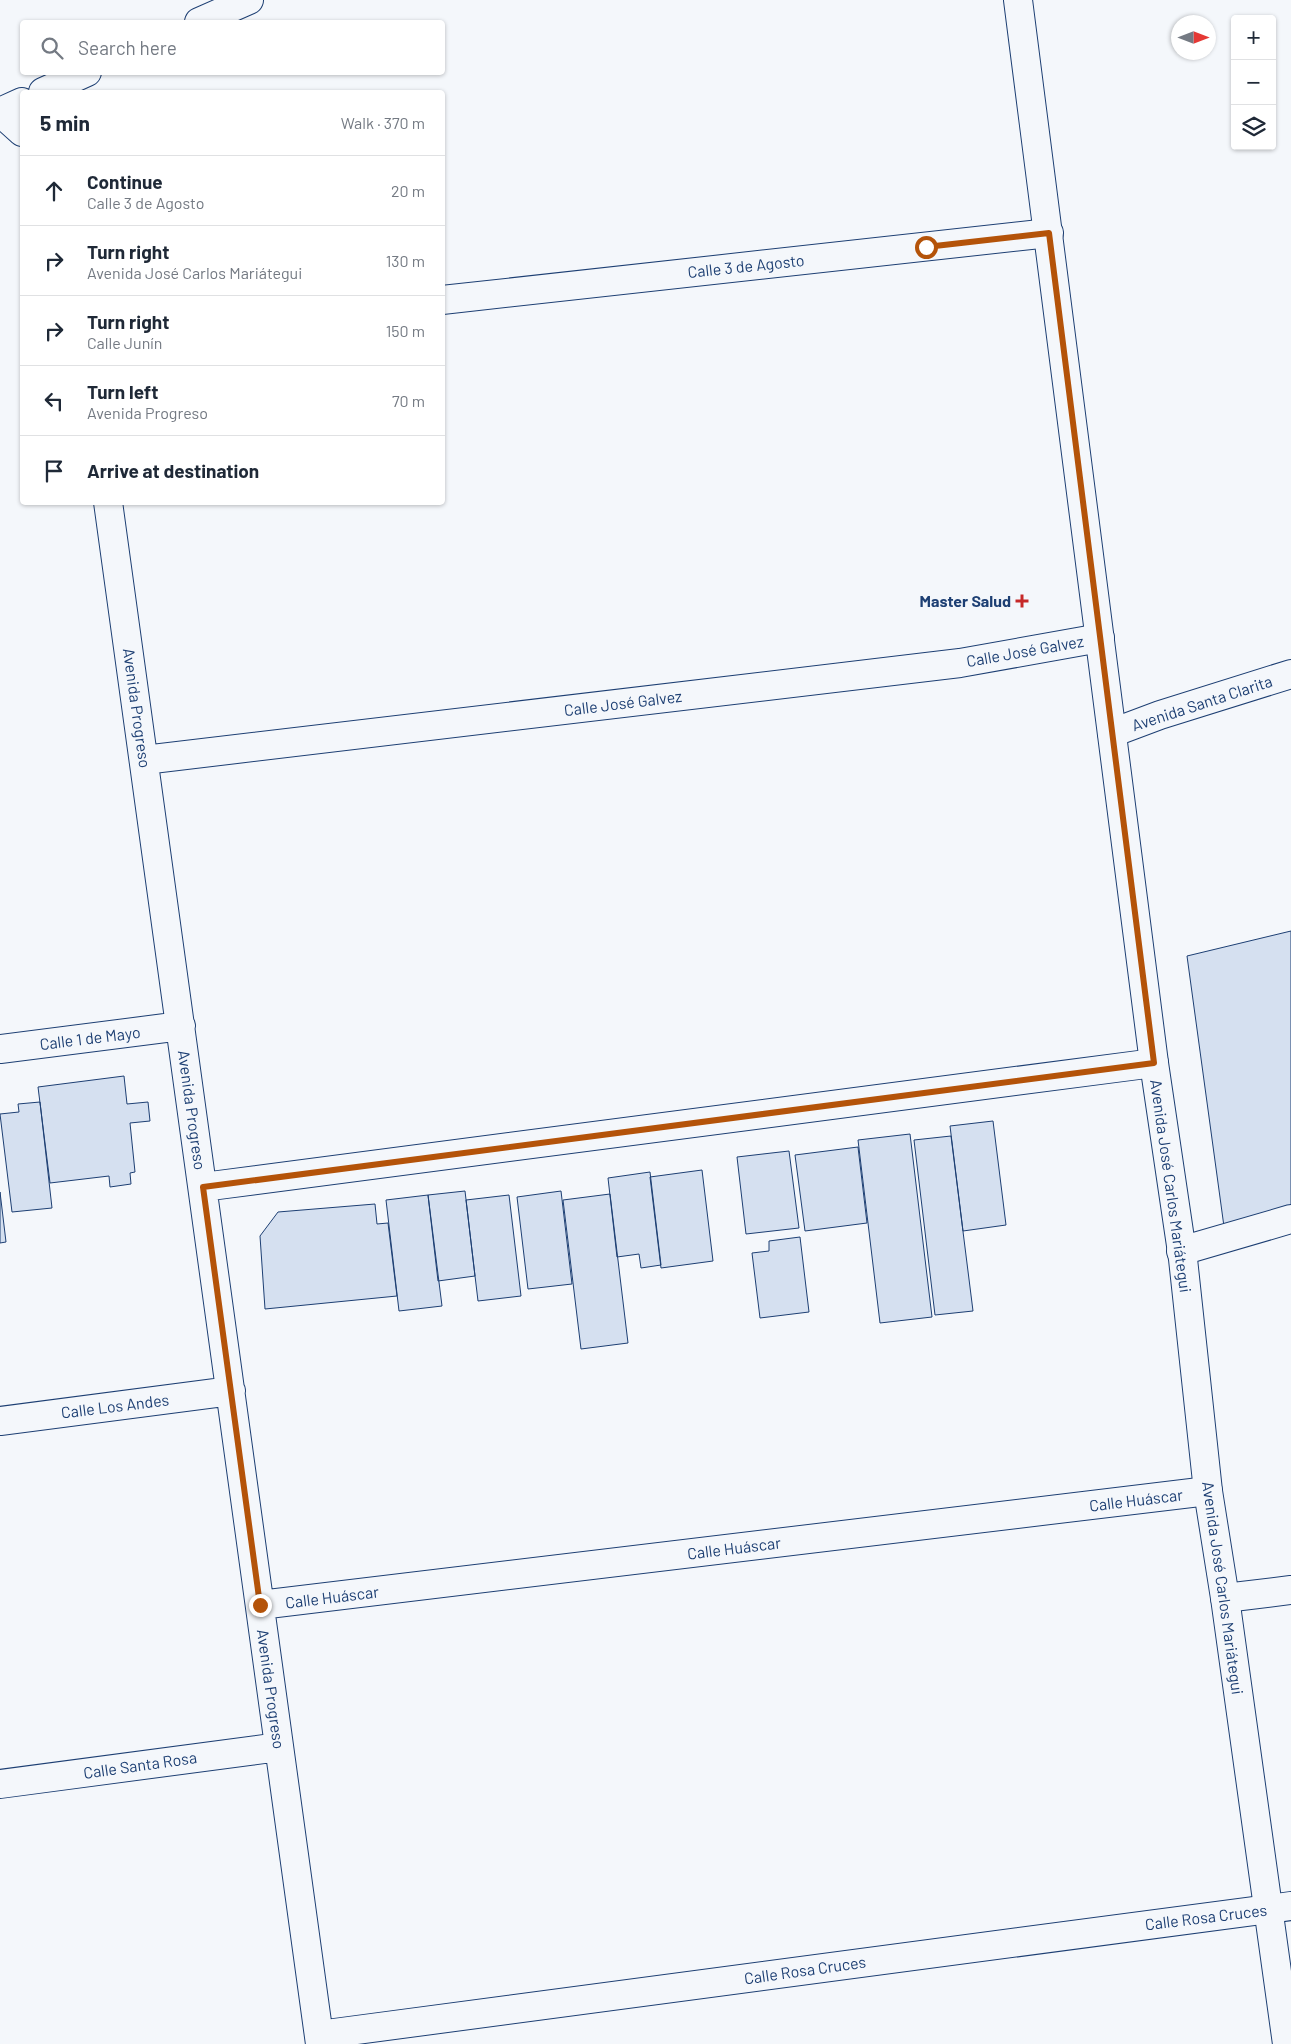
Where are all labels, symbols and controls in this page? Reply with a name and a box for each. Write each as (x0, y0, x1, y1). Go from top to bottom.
north arrow (1171, 15, 1216, 60)
map controls (1231, 15, 1276, 150)
button: + (1231, 15, 1276, 60)
search box (20, 20, 445, 75)
icon: search (38, 34, 66, 62)
text: Search here (78, 36, 177, 59)
button: − (1231, 60, 1276, 105)
button: layers (1231, 105, 1276, 150)
text: 5 min (40, 110, 90, 135)
text: Walk · 370 m (341, 113, 425, 132)
text: Continue (87, 170, 163, 193)
icon: ahead (40, 177, 68, 205)
text: 20 m (391, 181, 425, 200)
text: Calle 3 de Agosto (87, 193, 204, 212)
route start (915, 236, 938, 259)
text: Turn right (87, 240, 169, 263)
icon: right (40, 247, 68, 275)
street label: Calle 3 de Agosto (687, 250, 805, 281)
text: 130 m (386, 251, 425, 270)
text: Avenida José Carlos Mariátegui (87, 263, 302, 282)
text: Turn right (87, 310, 169, 333)
icon: right (40, 317, 68, 345)
text: 150 m (386, 321, 425, 340)
text: Calle Junín (87, 333, 162, 352)
text: Turn left (87, 380, 158, 403)
icon: left (40, 387, 68, 415)
text: 70 m (392, 391, 425, 410)
text: Avenida Progreso (87, 403, 208, 422)
icon: arrive (40, 457, 68, 485)
text: Arrive at destination (87, 459, 259, 482)
place label: Master Salud (920, 591, 1011, 610)
marker: Master Salud (1015, 594, 1029, 608)
street label: Calle José Galvez (965, 631, 1085, 670)
street label: Avenida Progreso (120, 647, 155, 769)
street label: Avenida Santa Clarita (1129, 671, 1275, 734)
street label: Calle José Galvez (563, 686, 683, 719)
street label: Calle 1 de Mayo (38, 1022, 141, 1053)
street label: Avenida Progreso (175, 1049, 210, 1171)
street label: Avenida José Carlos Mariátegui (1147, 1078, 1196, 1294)
street label: Calle Los Andes (60, 1389, 170, 1422)
street label: Avenida José Carlos Mariátegui (1199, 1480, 1248, 1696)
street label: Calle Huáscar (1088, 1484, 1184, 1515)
street label: Calle Huáscar (686, 1532, 782, 1563)
street label: Calle Huáscar (284, 1581, 380, 1612)
route end (249, 1594, 272, 1617)
street label: Avenida Progreso (254, 1628, 289, 1750)
street label: Calle Santa Rosa (82, 1747, 198, 1782)
street label: Calle Rosa Cruces (1144, 1900, 1268, 1933)
street label: Calle Rosa Cruces (743, 1952, 867, 1987)

